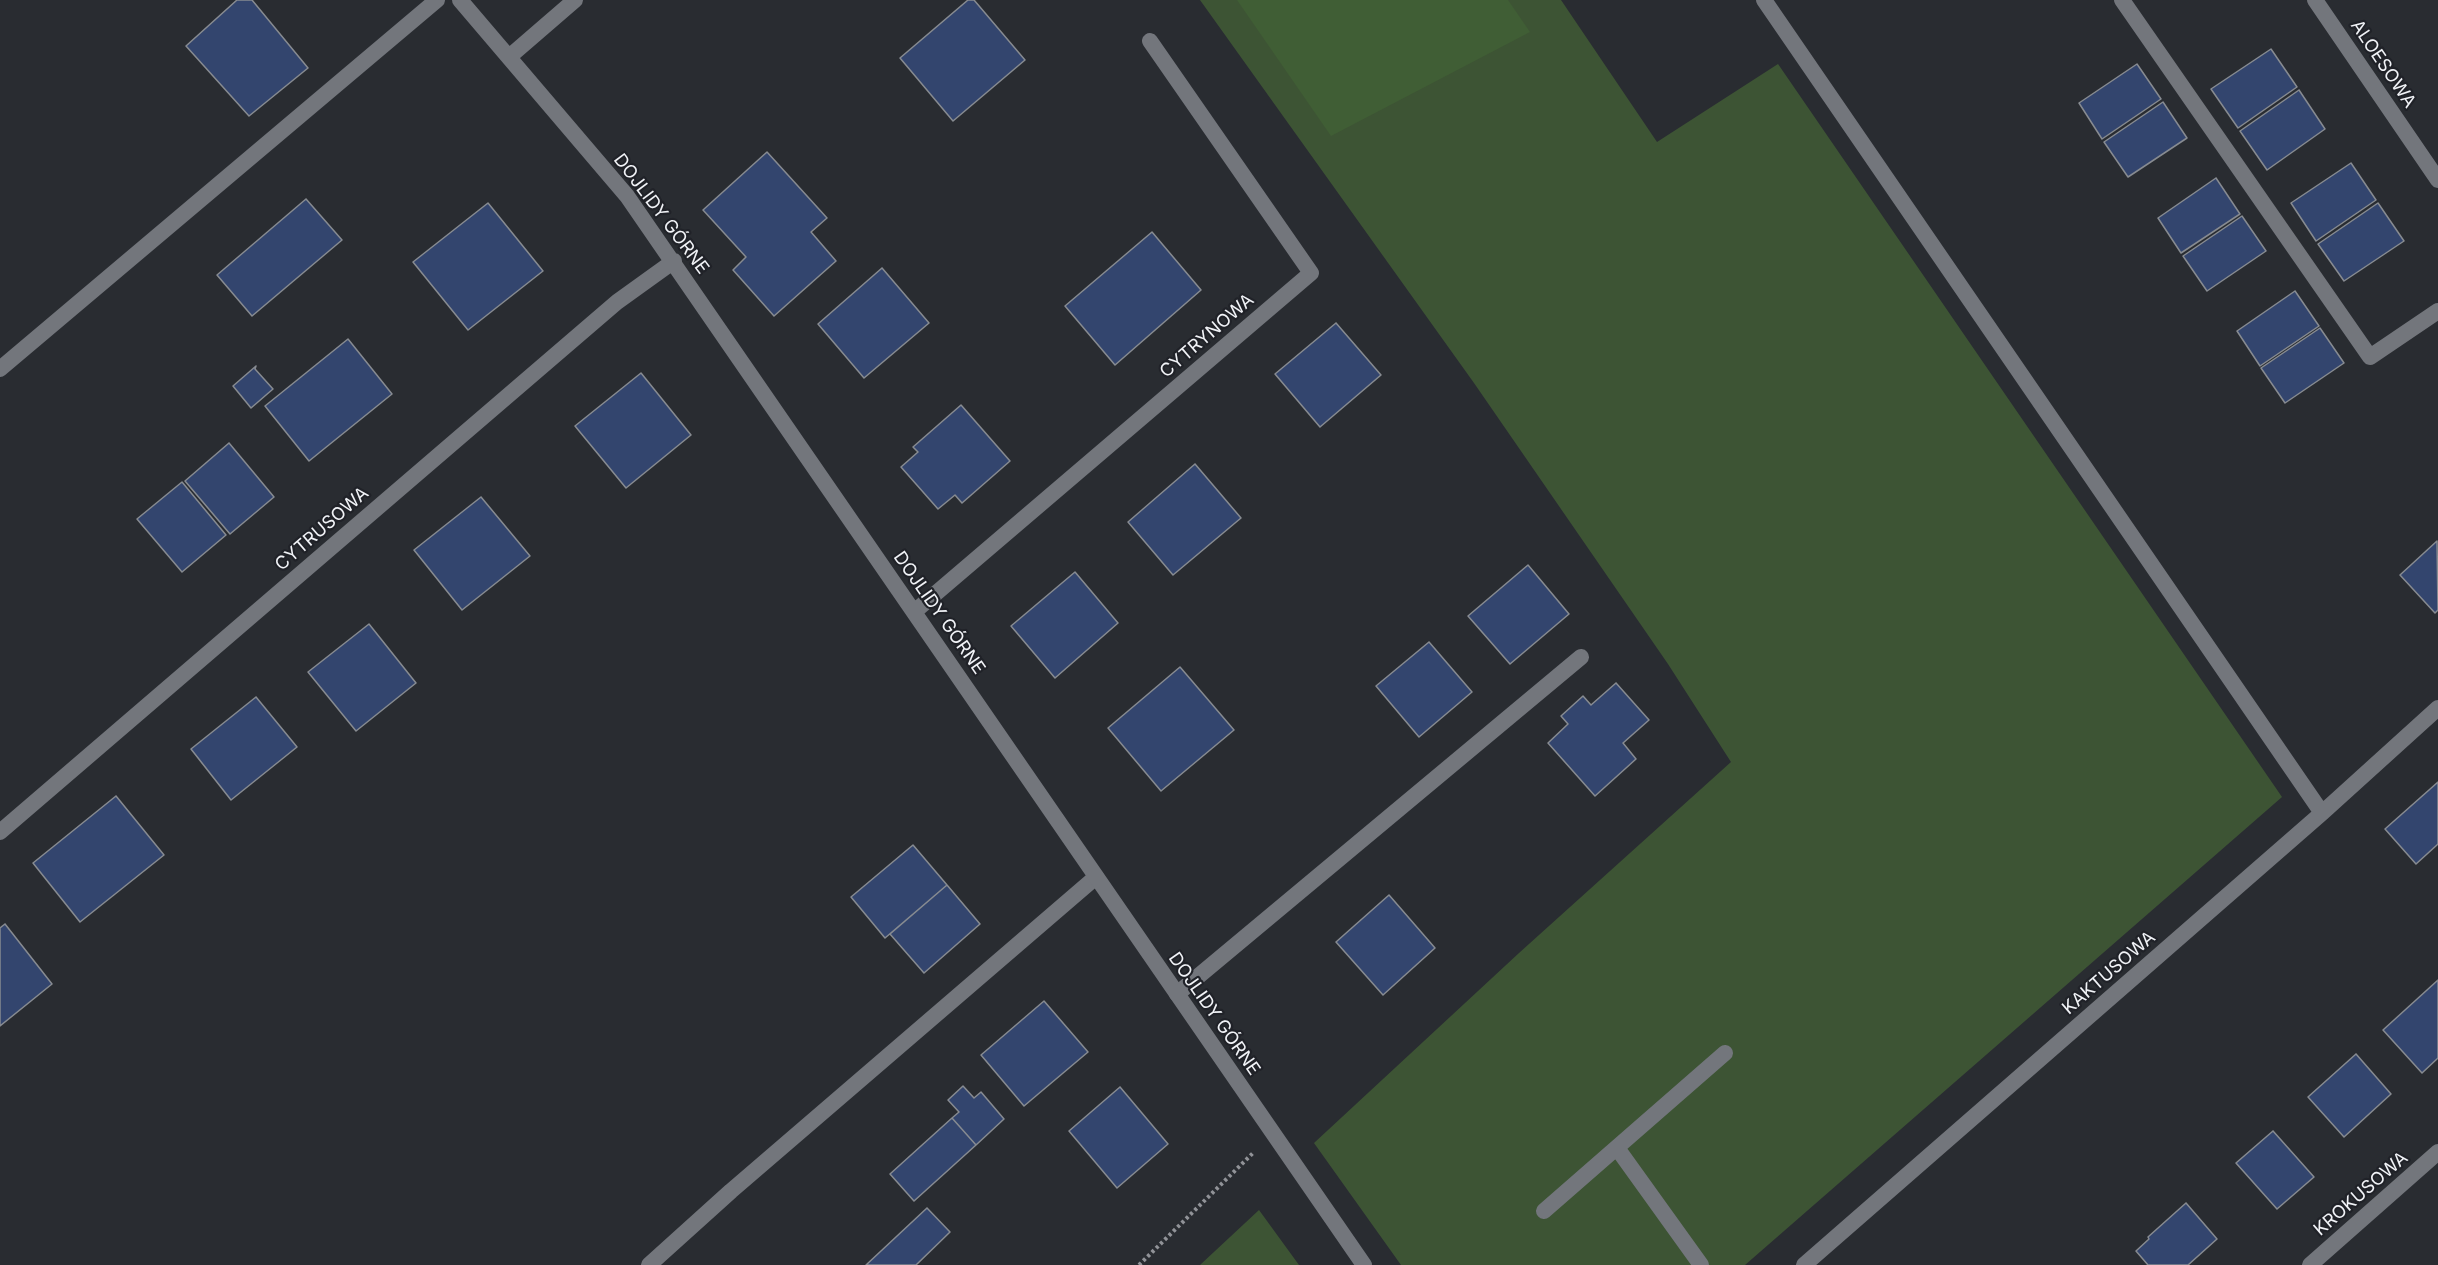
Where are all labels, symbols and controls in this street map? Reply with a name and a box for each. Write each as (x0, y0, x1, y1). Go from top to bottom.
street label: ALOESOWA (2346, 16, 2420, 112)
street label: DOJLIDY GÓRNE (609, 150, 713, 278)
street label: CYTRYNOWA (1156, 289, 1258, 383)
street label: CYTRUSOWA (271, 483, 373, 575)
street label: DOJLIDY GÓRNE (889, 547, 989, 679)
street label: KAKTUSOWA (2058, 927, 2160, 1019)
street label: DOJLIDY GÓRNE (1164, 948, 1264, 1080)
street label: KROKUSOWA (2310, 1147, 2412, 1241)

